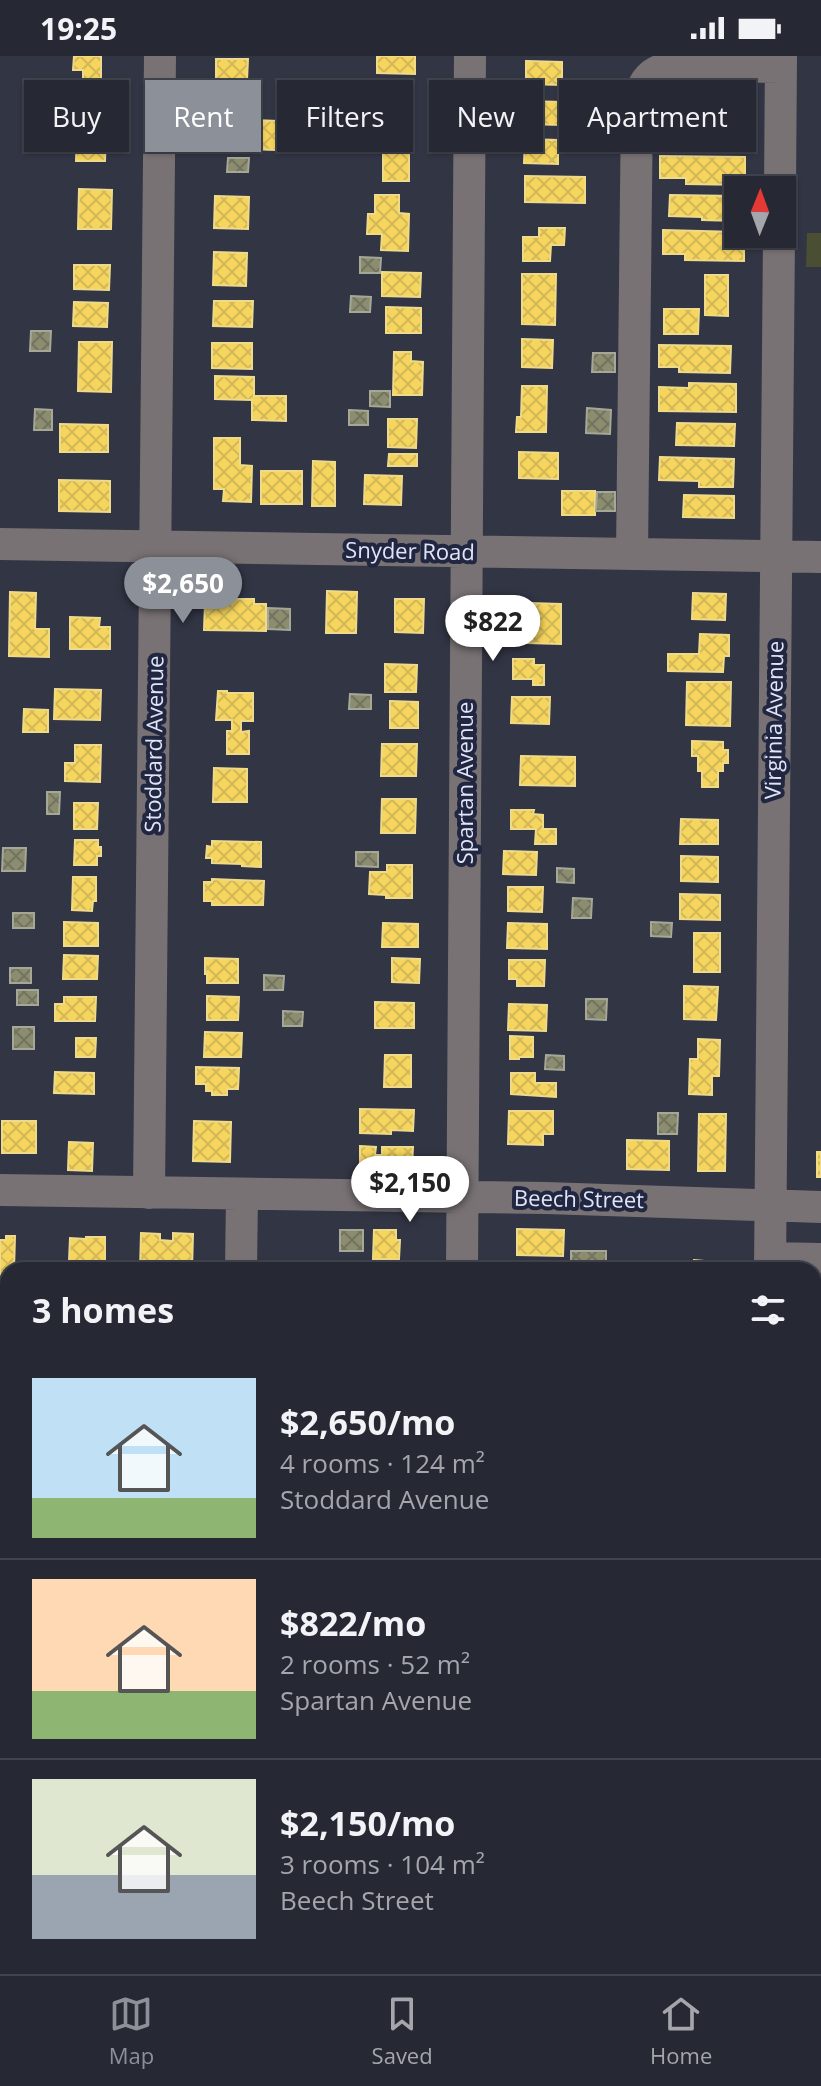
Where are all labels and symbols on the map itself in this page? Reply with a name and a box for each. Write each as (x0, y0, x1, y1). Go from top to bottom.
north arrow (724, 176, 796, 248)
street label: Snyder Road (345, 534, 475, 566)
pin: $2,650 (118, 557, 248, 625)
pin: $822 (446, 595, 540, 663)
street label: Virginia Avenue (757, 640, 789, 800)
street label: Stoddard Avenue (136, 655, 170, 833)
street label: Spartan Avenue (449, 702, 479, 864)
pin: $2,150 (345, 1156, 475, 1224)
street label: Beech Street (514, 1182, 644, 1214)

